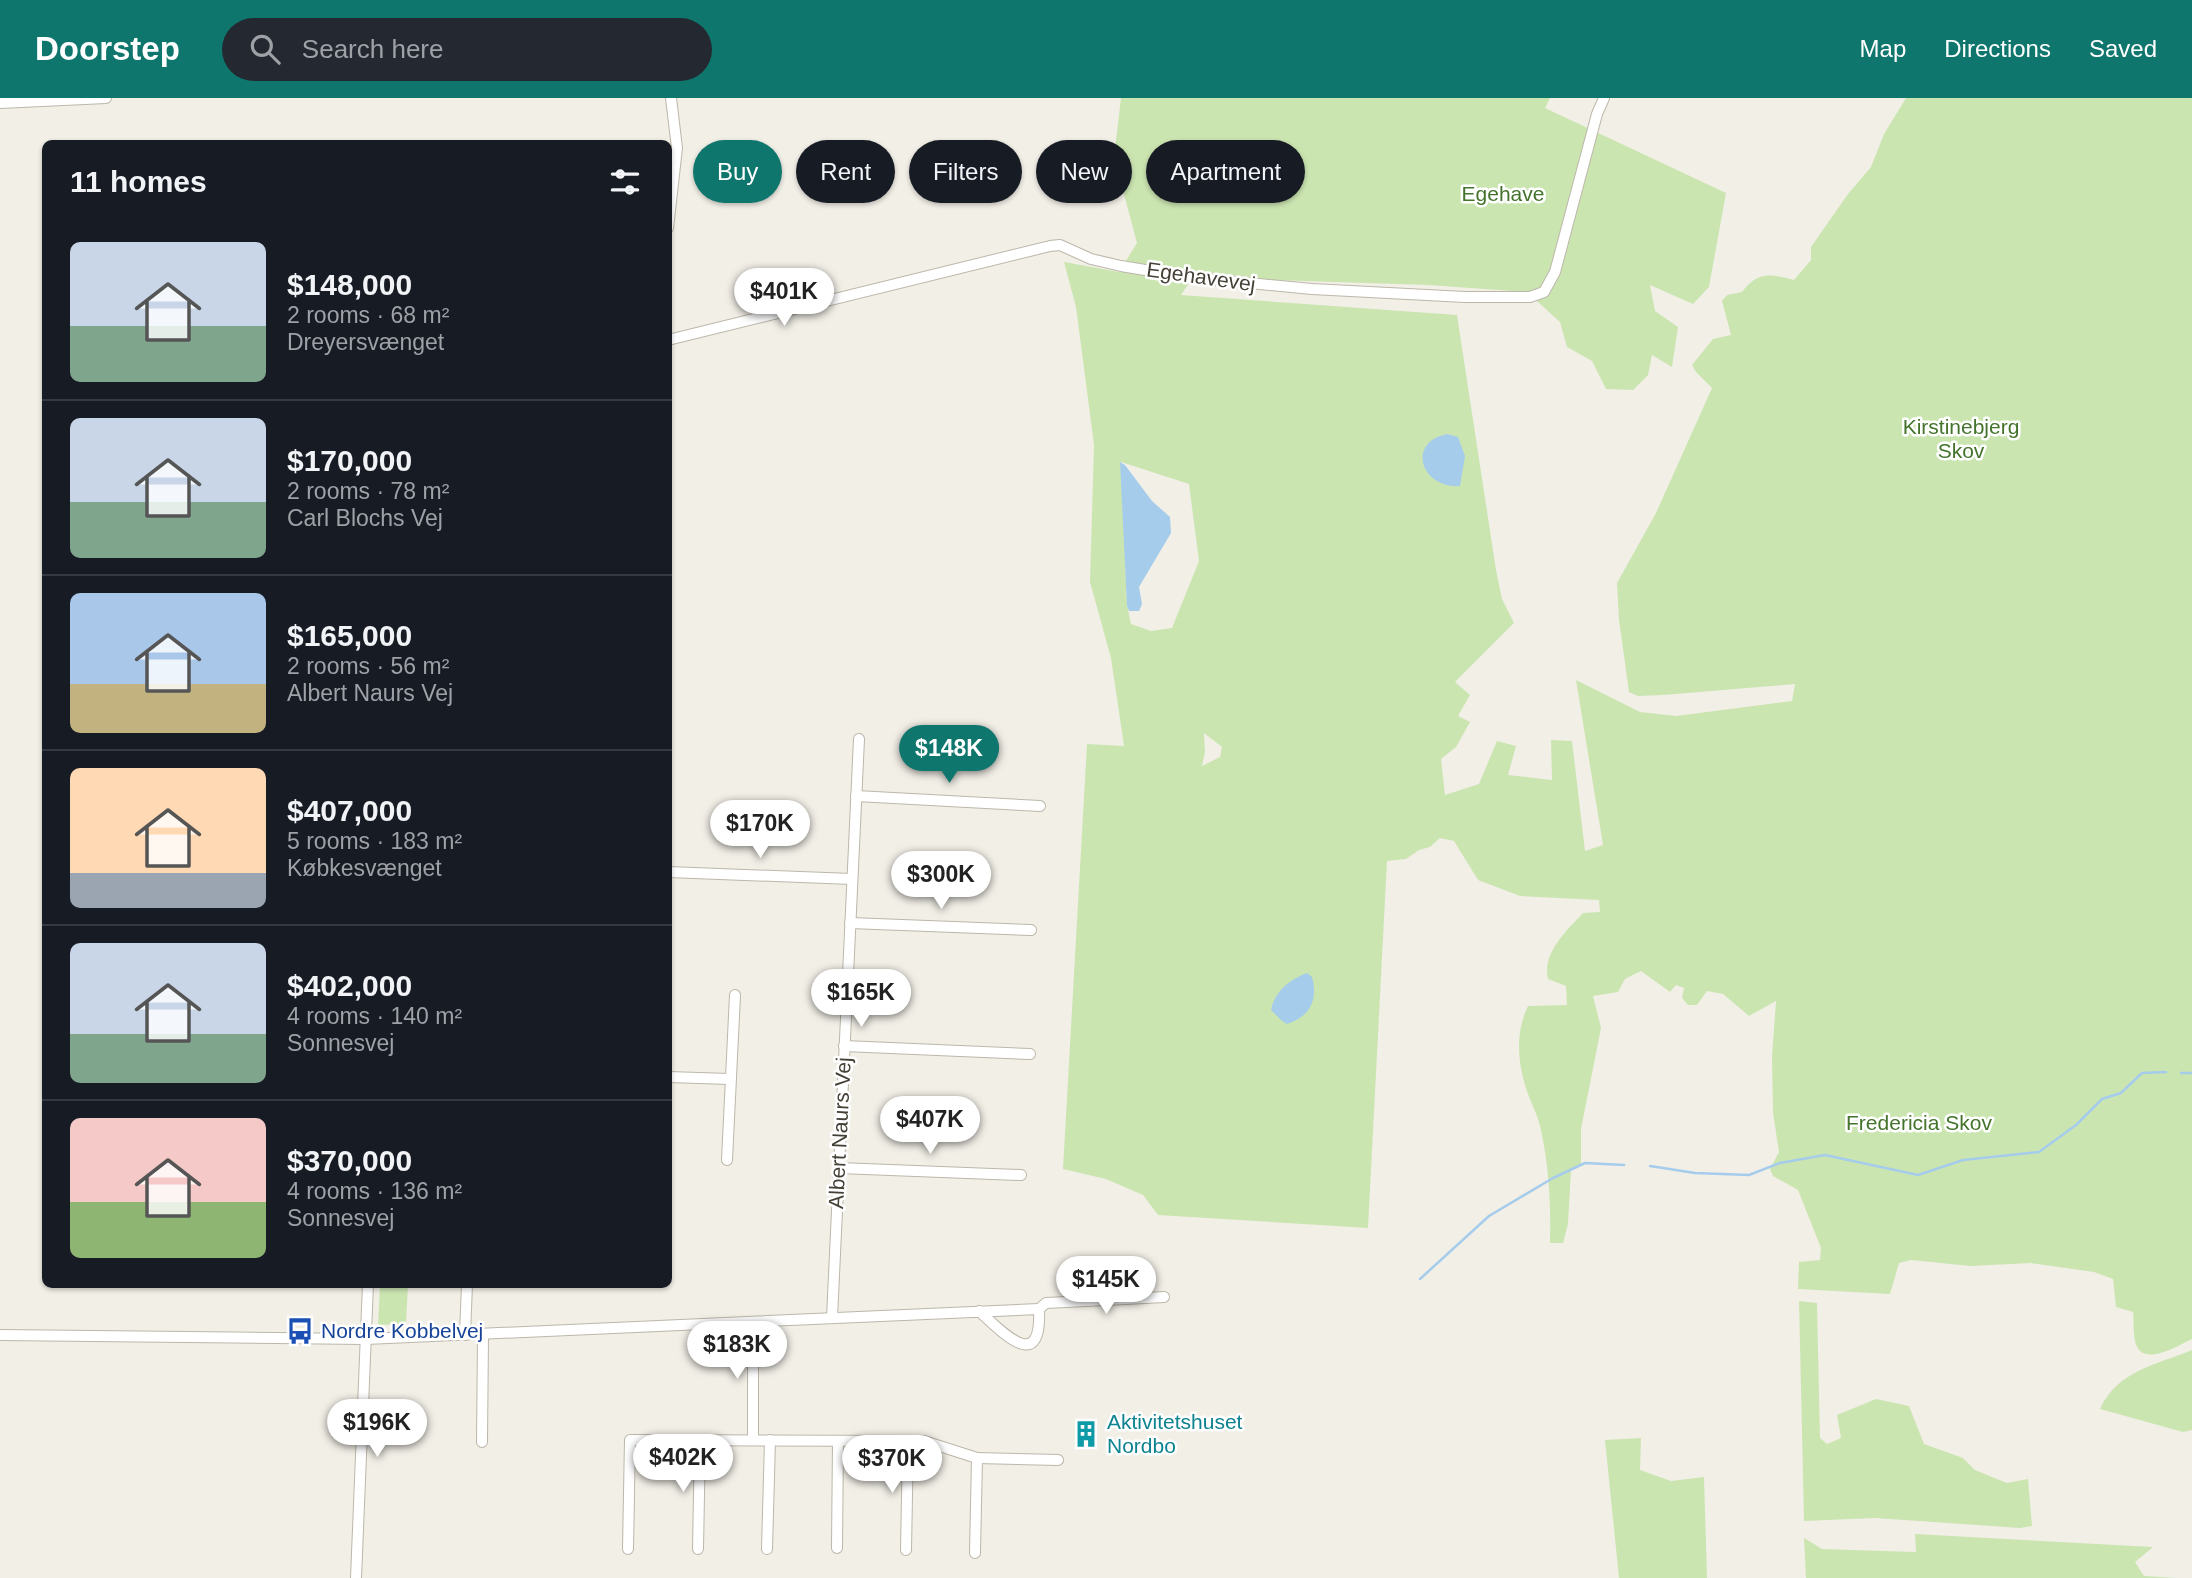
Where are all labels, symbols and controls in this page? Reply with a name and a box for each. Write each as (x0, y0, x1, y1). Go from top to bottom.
search box (222, 18, 712, 81)
text: Doorstep (35, 30, 180, 67)
icon: search (246, 30, 284, 68)
text: Search here (302, 34, 444, 64)
text: Map (1860, 35, 1906, 62)
text: Directions (1944, 35, 2051, 62)
text: Saved (2089, 35, 2157, 62)
chip: Buy (693, 140, 782, 203)
chip: Rent (796, 140, 895, 203)
chip: Filters (909, 140, 1022, 203)
chip: New (1036, 140, 1132, 203)
chip: Apartment (1146, 140, 1305, 203)
icon: filters (606, 163, 644, 201)
text: 11 homes (70, 165, 207, 198)
park label: Egehave (1462, 182, 1544, 205)
street label: Egehavevej (1145, 257, 1257, 296)
text: $148,000 (287, 268, 412, 301)
pin: $401K (735, 268, 833, 328)
icon: home (126, 270, 210, 354)
text: $401K (750, 278, 818, 304)
text: 2 rooms · 68 m² (287, 302, 449, 328)
text: Dreyersvænget (287, 329, 444, 355)
park label: Kirstinebjerg Skov (1903, 415, 2019, 462)
text: $170,000 (287, 444, 412, 477)
icon: home (126, 446, 210, 530)
text: 2 rooms · 78 m² (287, 478, 449, 504)
text: Carl Blochs Vej (287, 505, 443, 531)
text: $165,000 (287, 619, 412, 652)
icon: home (126, 621, 210, 705)
text: 2 rooms · 56 m² (287, 653, 449, 679)
text: Albert Naurs Vej (287, 680, 453, 706)
pin: $148K (900, 726, 998, 785)
text: $148K (915, 735, 983, 761)
text: $407,000 (287, 794, 412, 827)
icon: home (126, 796, 210, 880)
pin: $170K (711, 800, 809, 860)
text: $170K (726, 810, 794, 836)
text: 5 rooms · 183 m² (287, 828, 462, 854)
pin: $300K (892, 852, 990, 911)
text: Købkesvænget (287, 855, 442, 881)
text: $300K (907, 861, 975, 887)
text: $402,000 (287, 969, 412, 1002)
pin: $165K (812, 970, 910, 1029)
icon: home (126, 971, 210, 1055)
text: $165K (827, 979, 895, 1005)
text: 4 rooms · 140 m² (287, 1003, 462, 1029)
text: Sonnesvej (287, 1030, 394, 1056)
street label: Albert Naurs Vej (824, 1057, 855, 1209)
pin: $407K (881, 1096, 979, 1156)
text: $407K (896, 1106, 964, 1132)
park label: Fredericia Skov (1846, 1111, 1992, 1134)
text: $370,000 (287, 1144, 412, 1177)
icon: home (126, 1146, 210, 1230)
text: 4 rooms · 136 m² (287, 1178, 462, 1204)
text: Sonnesvej (287, 1205, 394, 1231)
pin: $145K (1057, 1256, 1155, 1316)
text: $145K (1072, 1266, 1140, 1292)
bus stop icon: Nordre Kobbelvej (285, 1316, 315, 1346)
place label: Nordre Kobbelvej (321, 1319, 483, 1342)
pin: $183K (688, 1322, 786, 1381)
text: $183K (703, 1331, 771, 1357)
pin: $196K (328, 1400, 426, 1459)
text: $196K (343, 1409, 411, 1435)
place label: Aktivitetshuset Nordbo (1107, 1410, 1243, 1457)
building icon: Aktivitetshuset Nordbo (1071, 1419, 1101, 1449)
pin: $402K (634, 1434, 732, 1494)
pin: $370K (843, 1436, 941, 1495)
text: $402K (649, 1444, 717, 1470)
text: $370K (858, 1445, 926, 1471)

